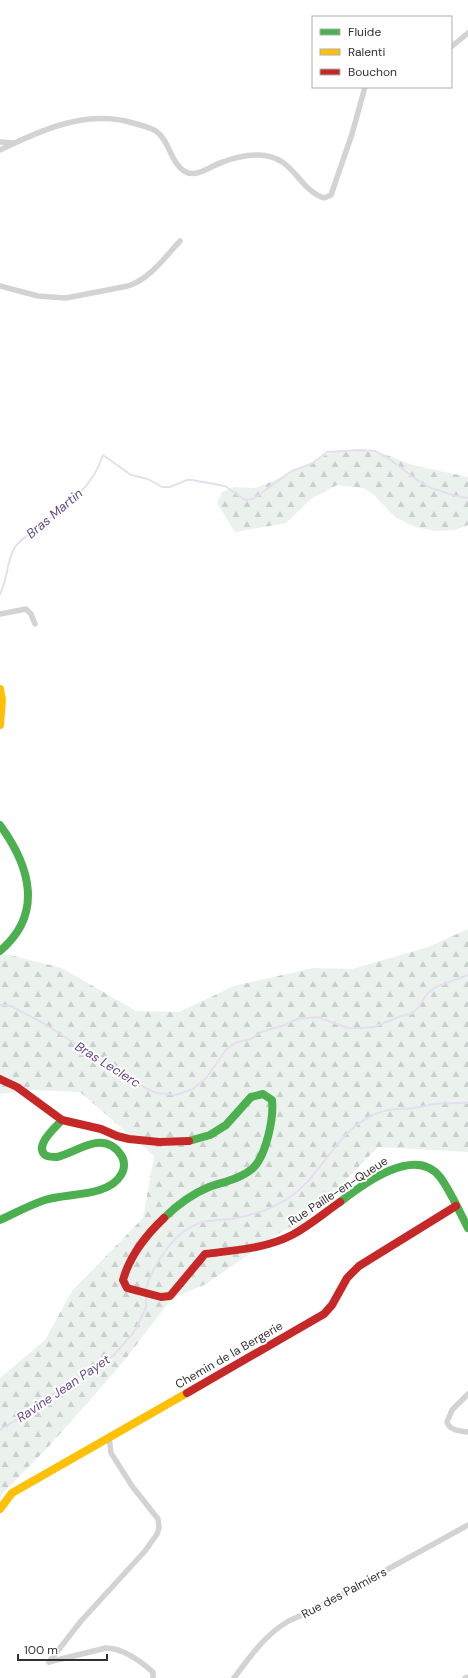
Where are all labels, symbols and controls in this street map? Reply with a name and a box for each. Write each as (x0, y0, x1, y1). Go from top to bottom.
legend (312, 16, 452, 88)
text: Fluide (348, 24, 381, 40)
text: Ralenti (348, 44, 386, 60)
text: Bouchon (348, 64, 397, 80)
water label: Bras Martin (23, 485, 86, 542)
water label: Bras Leclerc (72, 1038, 144, 1092)
street label: Rue Paille-en-Queue (285, 1153, 391, 1229)
street label: Chemin de la Bergerie (172, 1318, 286, 1392)
water label: Ravine Jean Payet (13, 1350, 114, 1426)
street label: Rue des Palmiers (299, 1564, 389, 1622)
scale bar (18, 1636, 107, 1662)
text: 100 m (24, 1642, 58, 1658)

